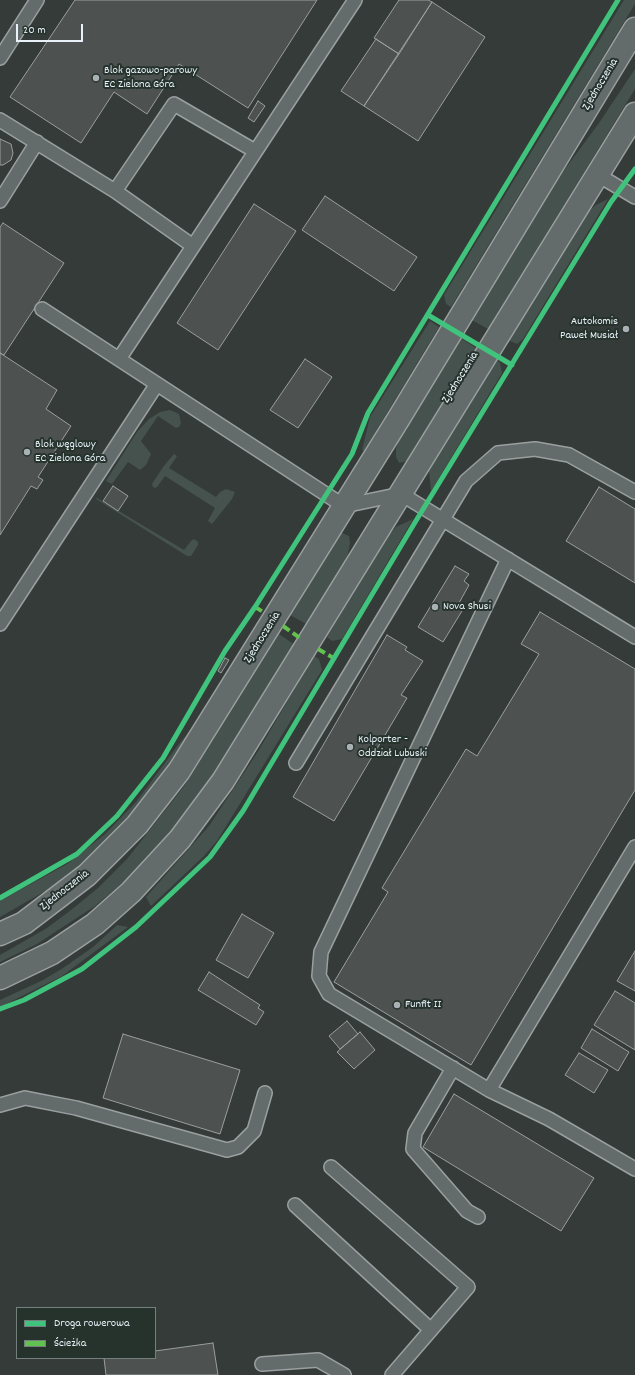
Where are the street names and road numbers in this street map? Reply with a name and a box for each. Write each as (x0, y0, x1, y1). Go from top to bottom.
street label: Zjednoczenia (580, 56, 622, 114)
street label: Zjednoczenia (439, 349, 483, 407)
street label: Zjednoczenia (241, 609, 285, 667)
street label: Zjednoczenia (38, 867, 92, 915)

